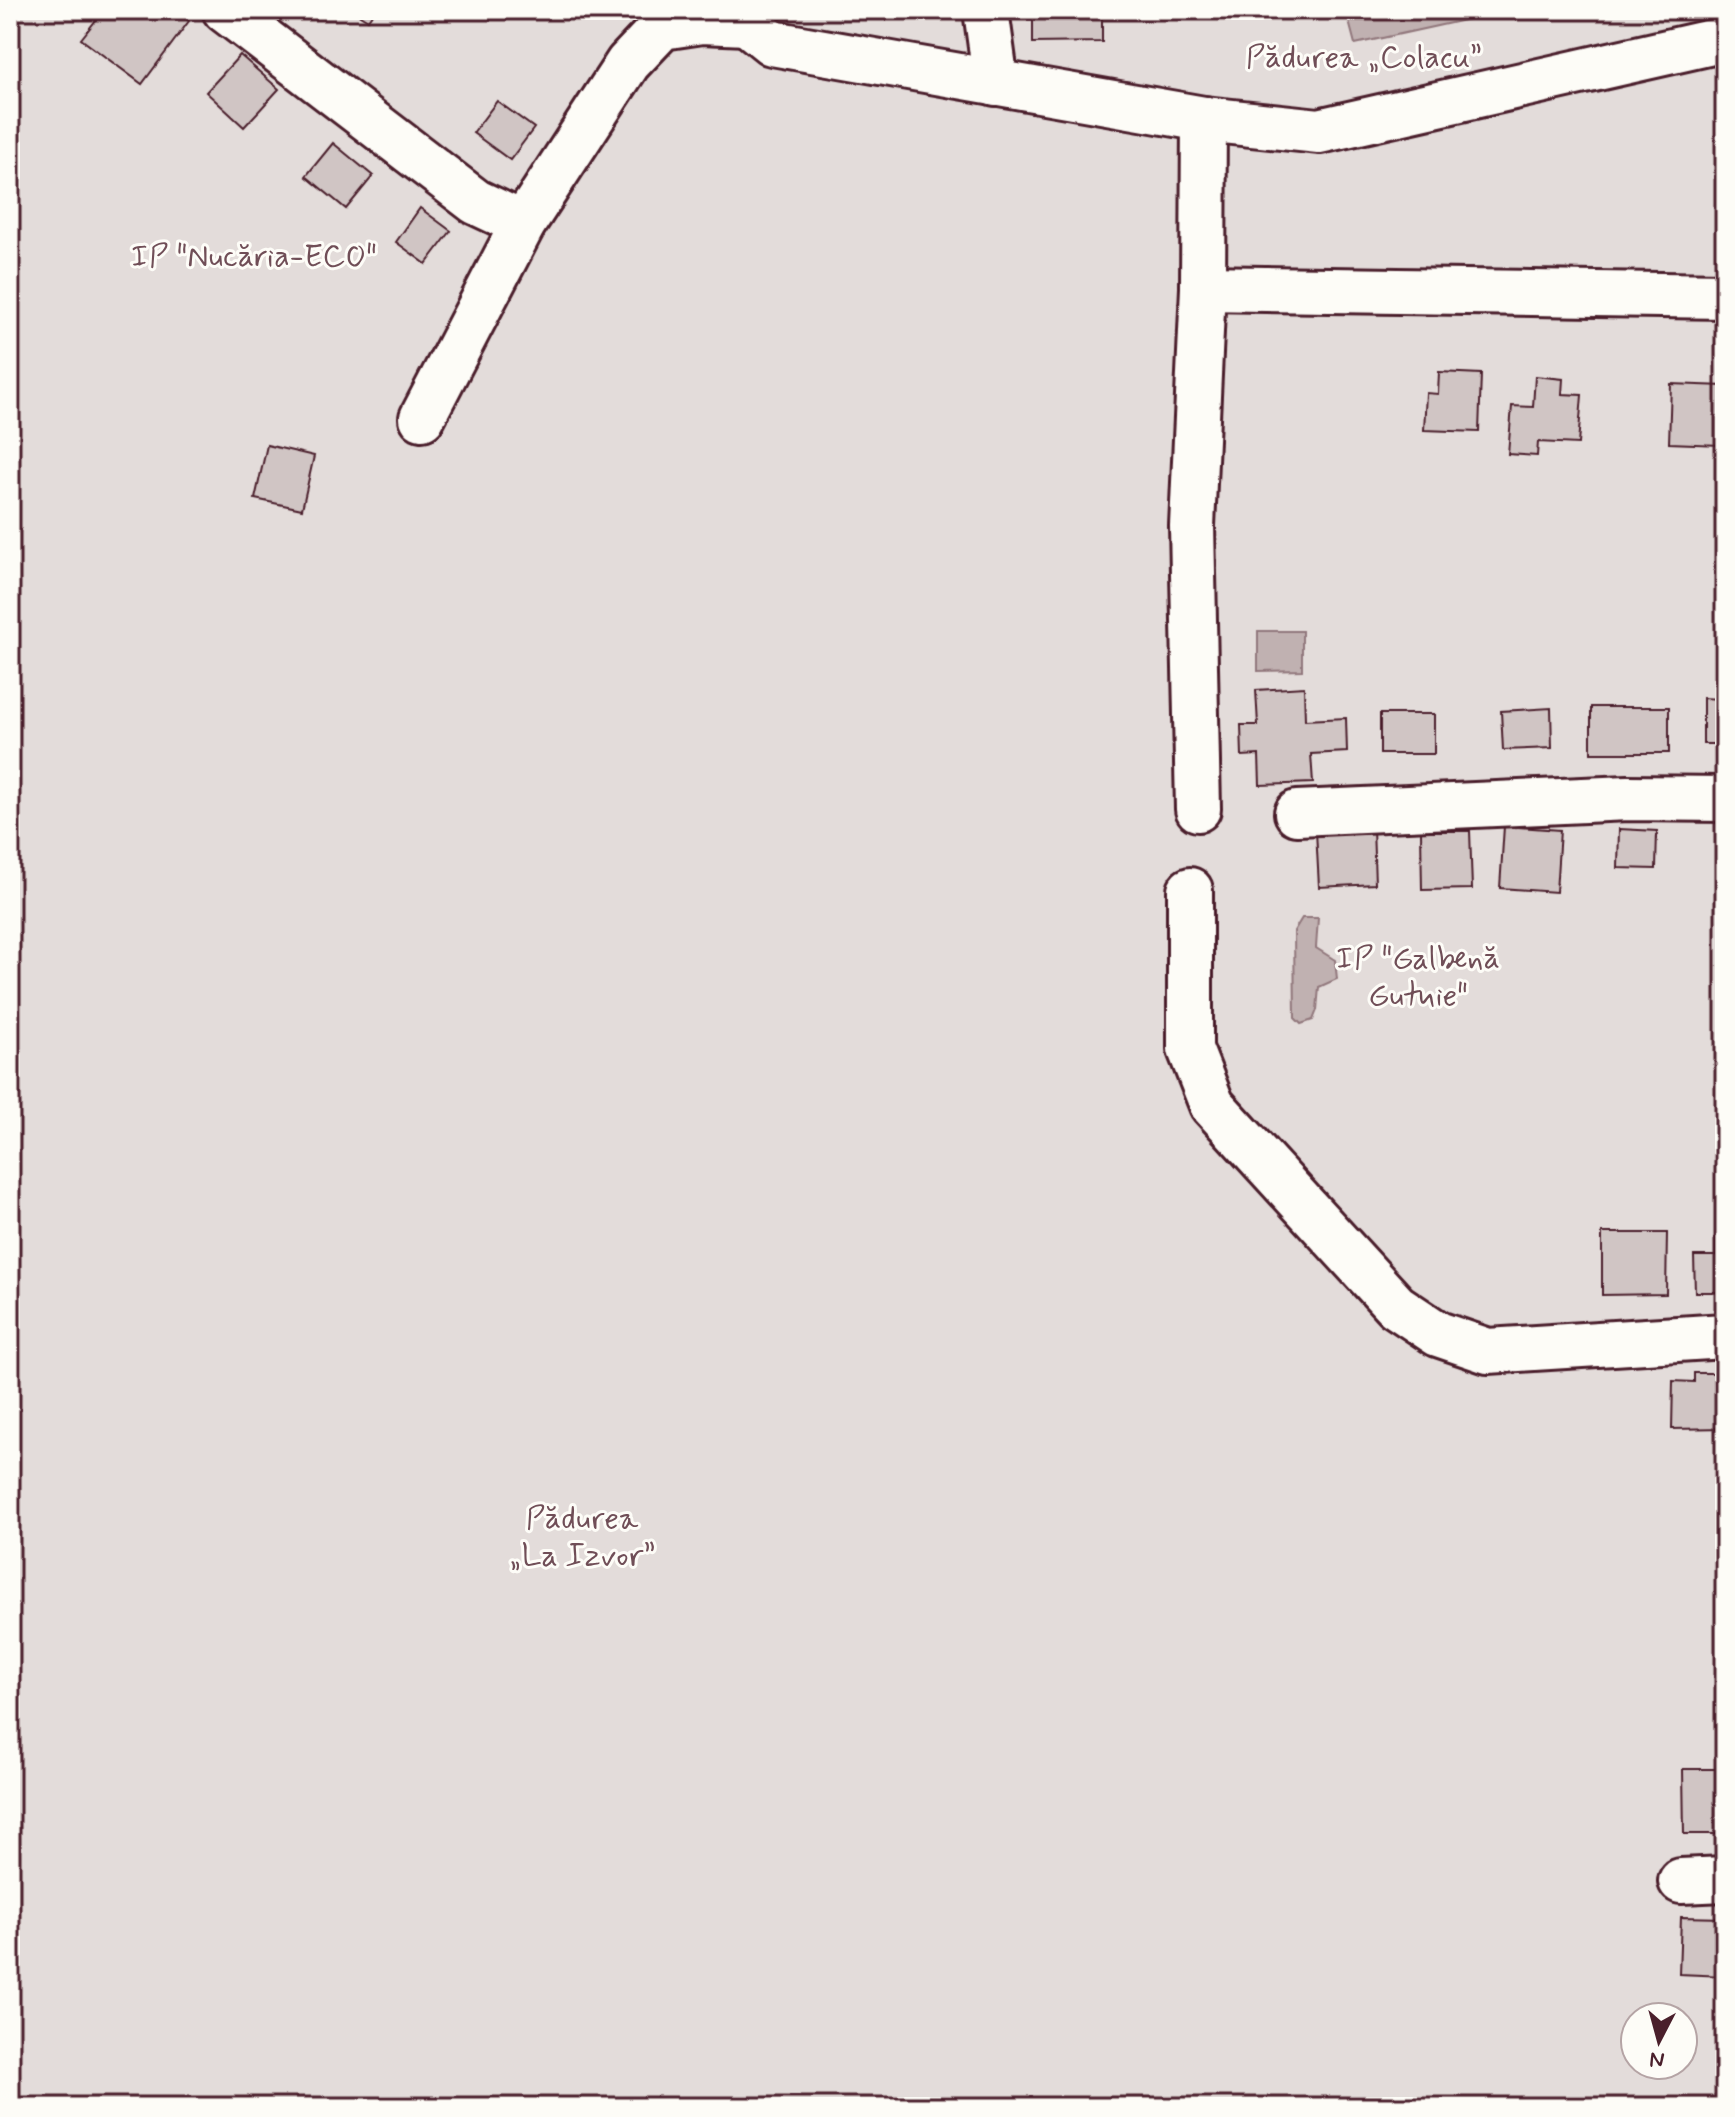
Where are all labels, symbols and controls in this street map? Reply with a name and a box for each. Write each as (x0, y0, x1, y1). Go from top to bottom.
park label: Pădurea „Colacu” (1246, 37, 1482, 79)
park label: IP "Nucăria-ECO" (131, 236, 377, 278)
park label: IP "Galbenă Gutuie" (1336, 938, 1500, 1017)
park label: Pădurea „La Izvor” (508, 1498, 656, 1577)
north arrow (1619, 2001, 1699, 2081)
text: N (1648, 2044, 1666, 2074)

